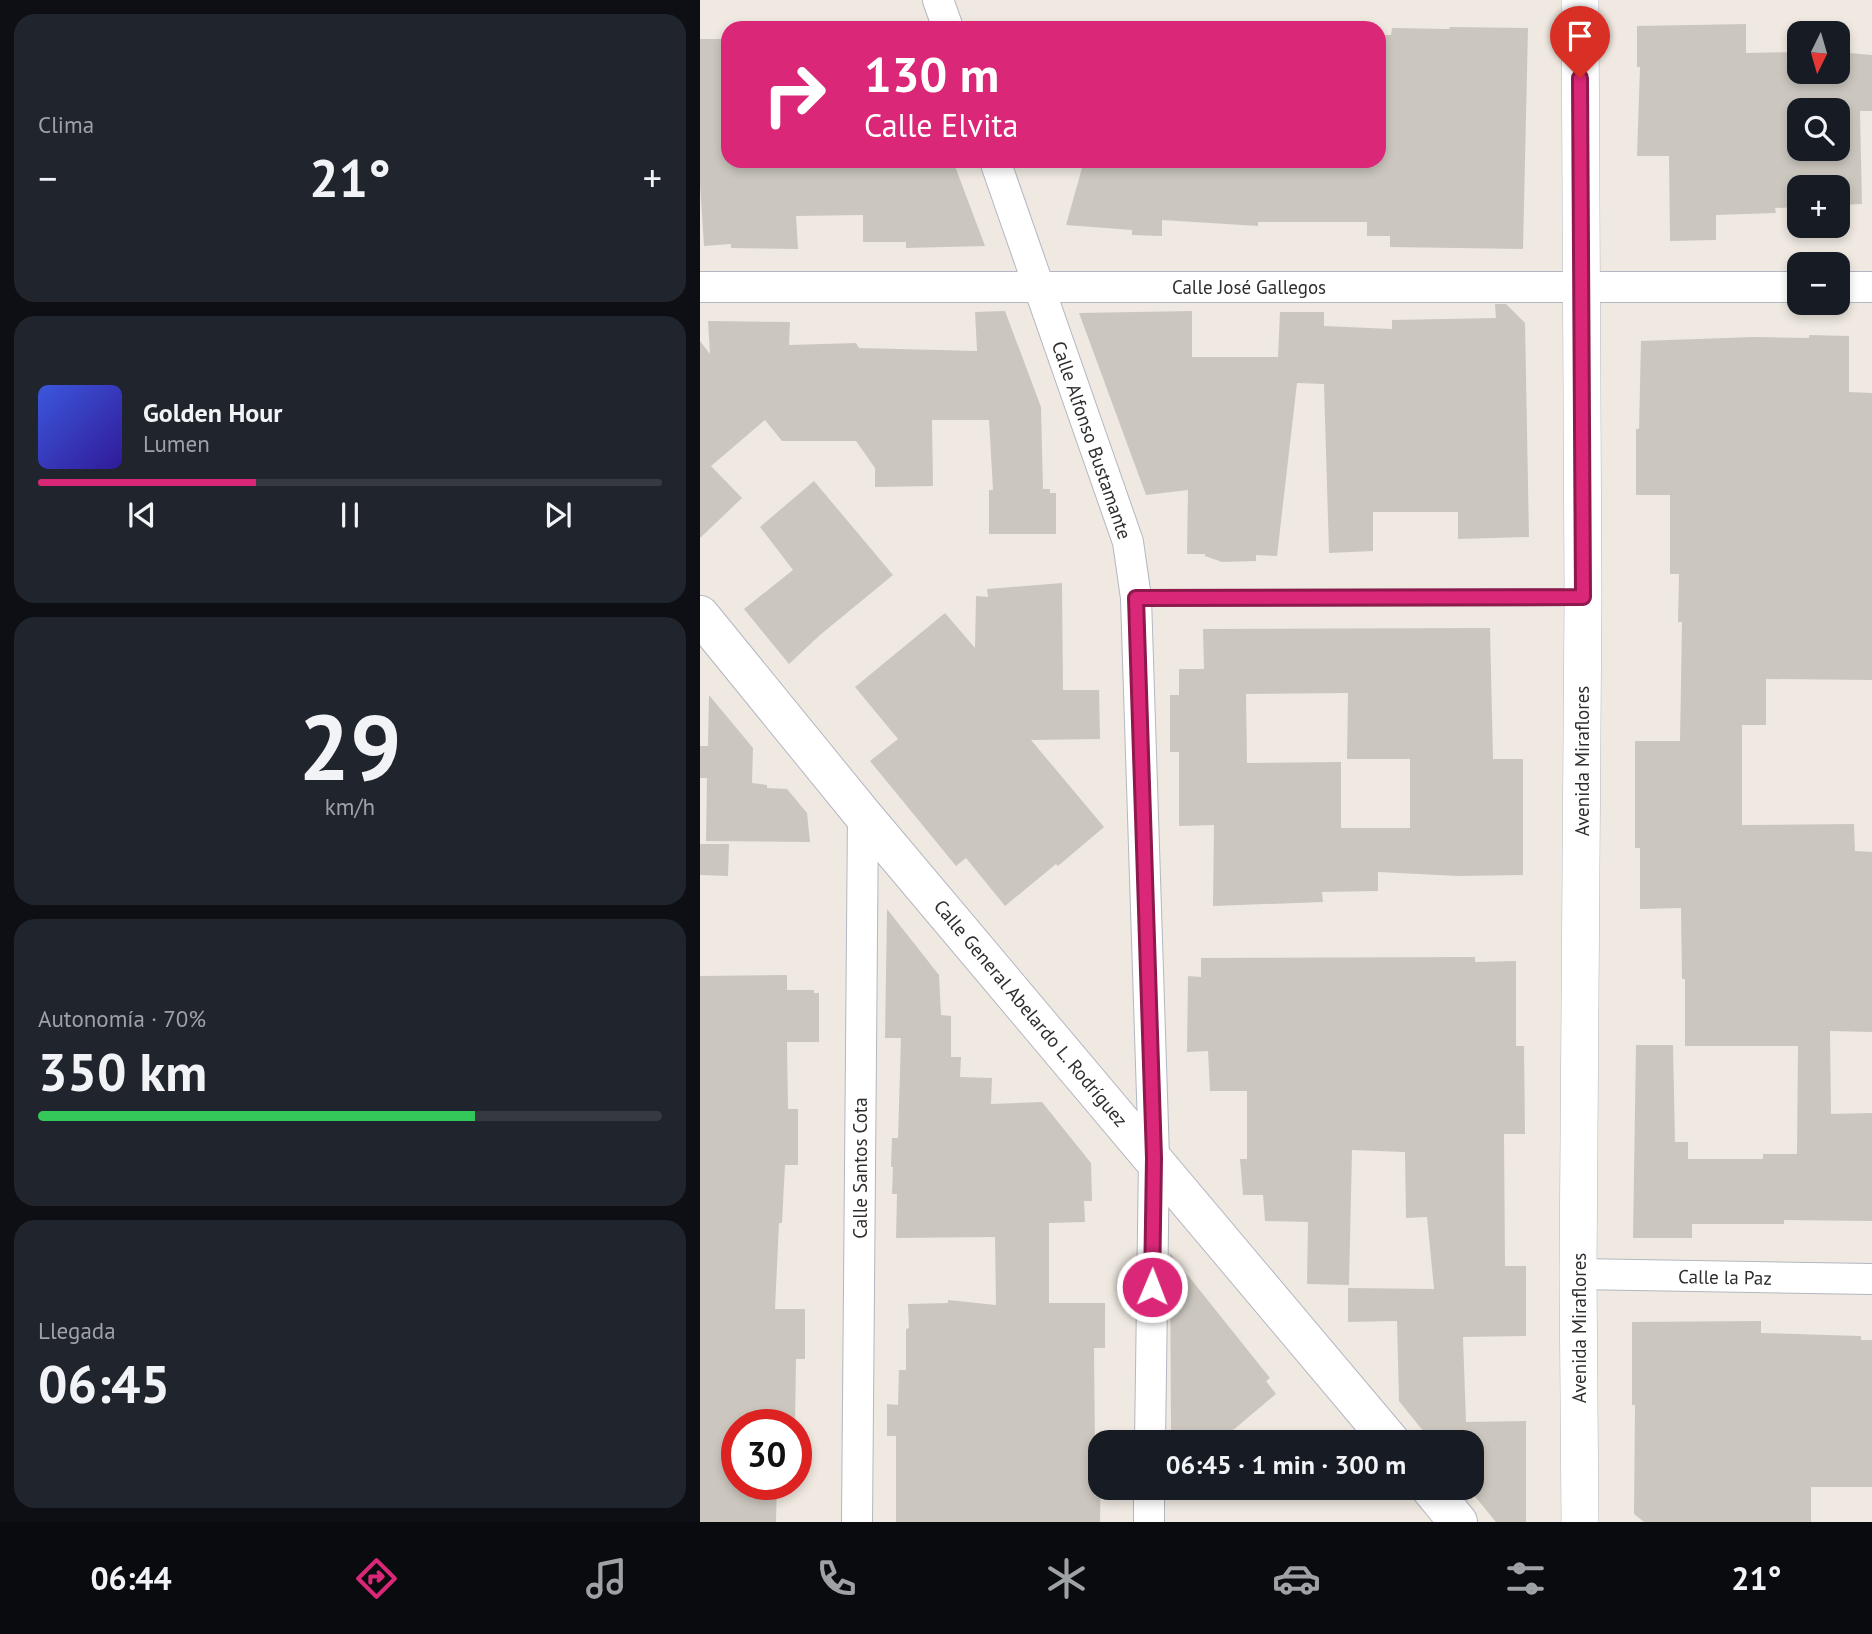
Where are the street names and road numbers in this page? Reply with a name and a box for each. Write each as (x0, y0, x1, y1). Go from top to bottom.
street label: Calle José Gallegos (1172, 275, 1326, 299)
street label: Calle Alfonso Bustamante (1047, 338, 1137, 542)
street label: Avenida Miraflores (1570, 686, 1594, 836)
street label: Calle General Abelardo L. Rodríguez (929, 895, 1133, 1131)
street label: Calle Santos Cota (848, 1097, 872, 1239)
street label: Avenida Miraflores (1567, 1253, 1591, 1403)
street label: Calle la Paz (1678, 1264, 1772, 1290)

